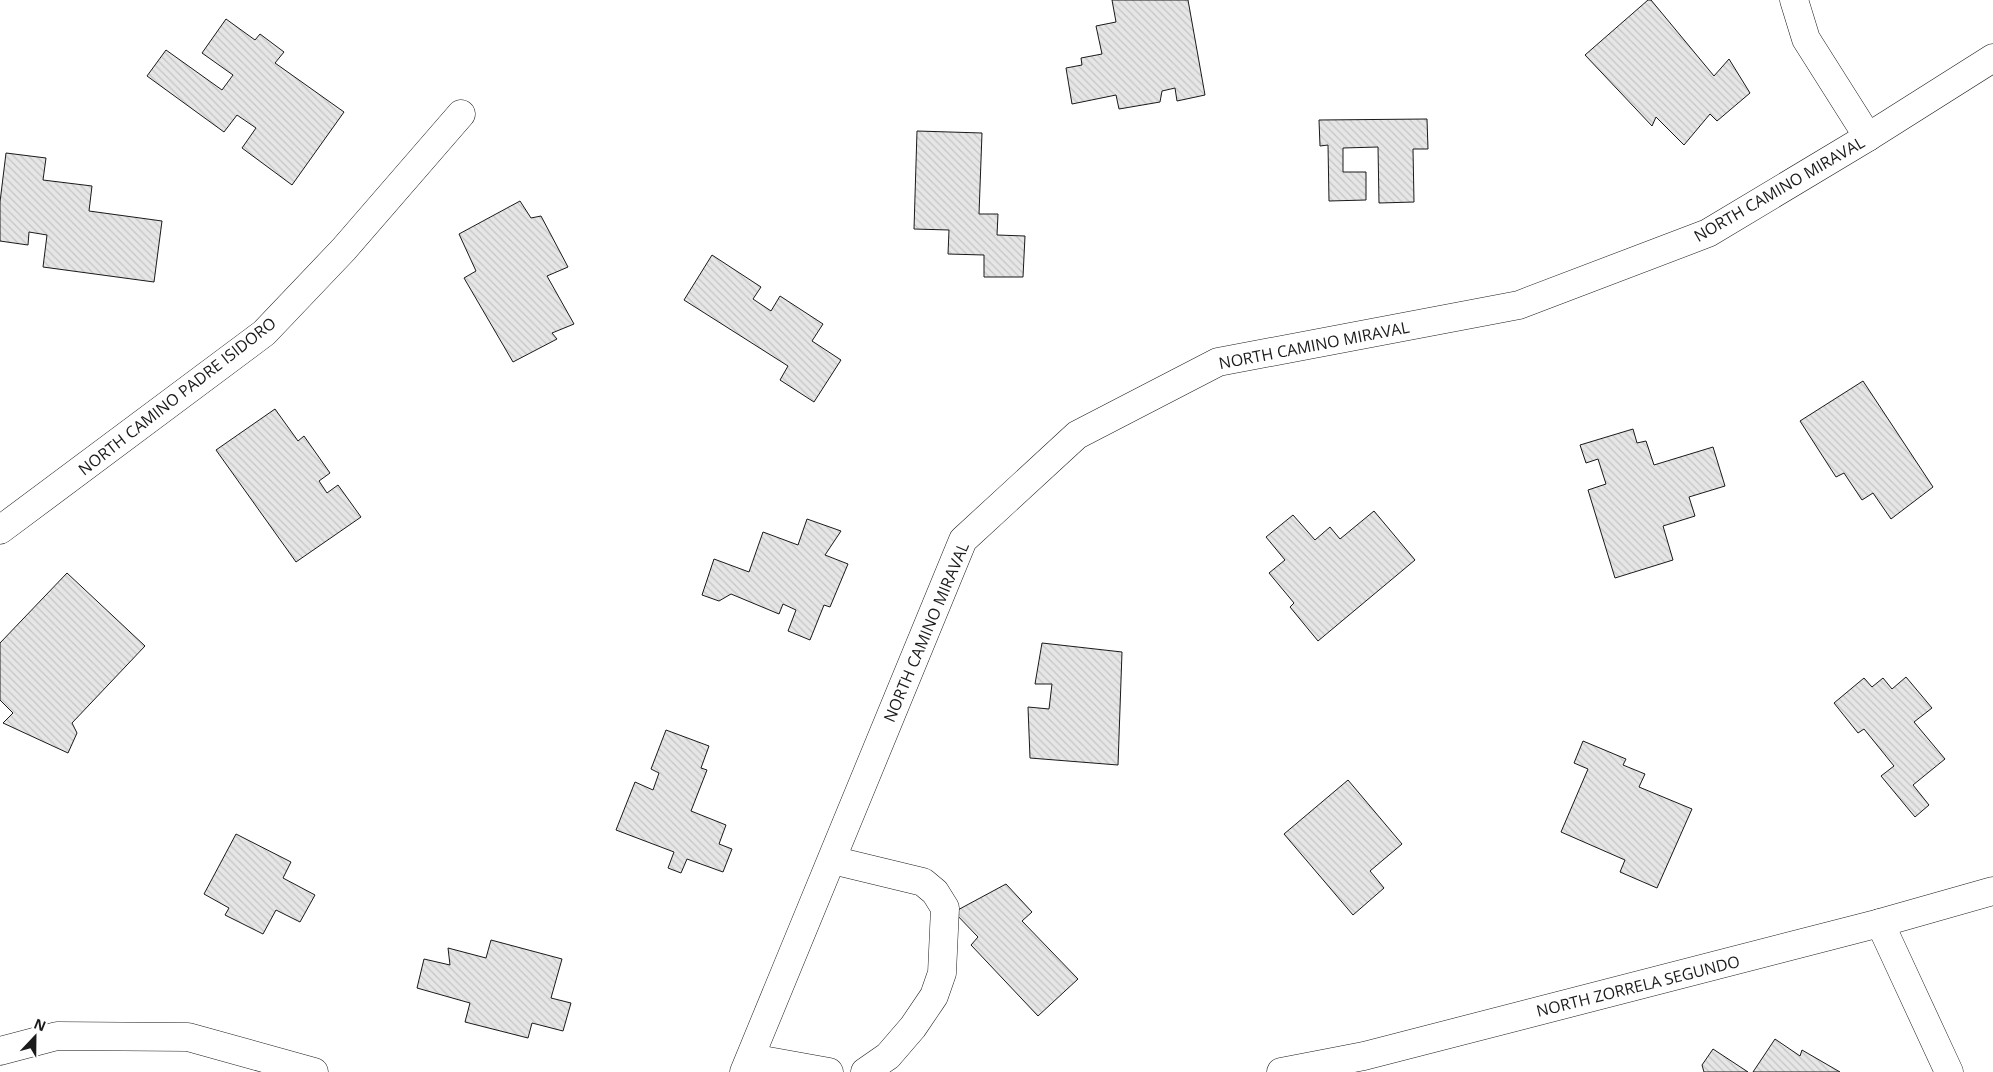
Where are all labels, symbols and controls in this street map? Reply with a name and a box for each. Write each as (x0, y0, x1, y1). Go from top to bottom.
street label: NORTH CAMINO MIRAVAL (1690, 131, 1868, 247)
street label: NORTH CAMINO PADRE ISIDORO (74, 312, 280, 480)
street label: NORTH CAMINO MIRAVAL (1217, 316, 1411, 374)
street label: NORTH CAMINO MIRAVAL (878, 539, 974, 725)
street label: NORTH ZORRELA SEGUNDO (1534, 950, 1742, 1022)
north arrow (10, 1012, 60, 1062)
text: N (31, 1014, 49, 1035)

